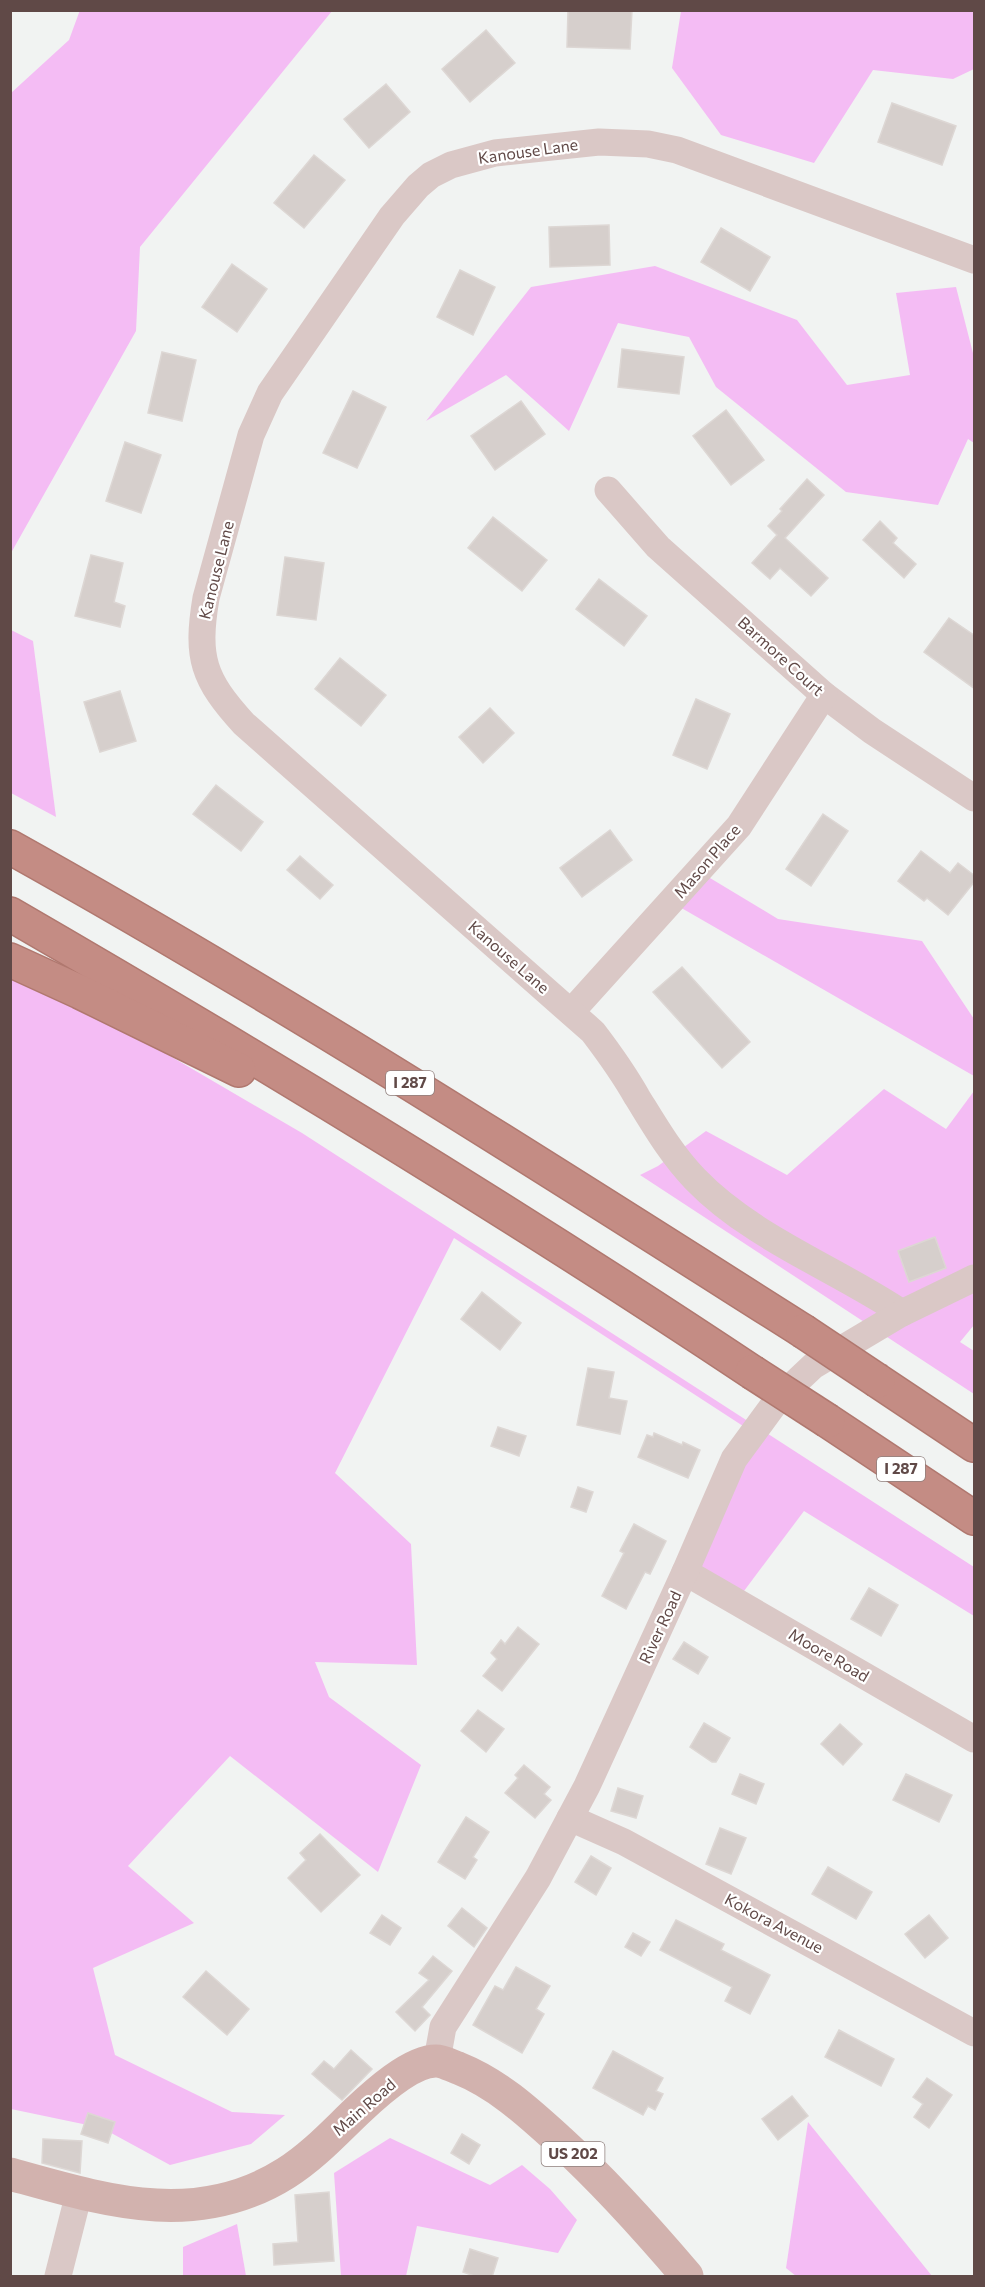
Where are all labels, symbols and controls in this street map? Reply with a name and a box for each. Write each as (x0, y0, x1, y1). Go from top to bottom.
street label: Kanouse Lane (477, 134, 579, 167)
street label: Kanouse Lane (194, 519, 237, 621)
street label: Barmore Court (735, 612, 828, 699)
street label: Mason Place (669, 820, 744, 901)
street label: Kanouse Lane (465, 916, 554, 997)
road number: I 287 (386, 1071, 434, 1095)
road number: I 287 (877, 1457, 925, 1481)
street label: River Road (634, 1587, 685, 1666)
street label: Moore Road (786, 1624, 873, 1685)
street label: Kokora Avenue (722, 1889, 827, 1956)
street label: Main Road (328, 2074, 399, 2139)
road number: US 202 (542, 2142, 604, 2166)

